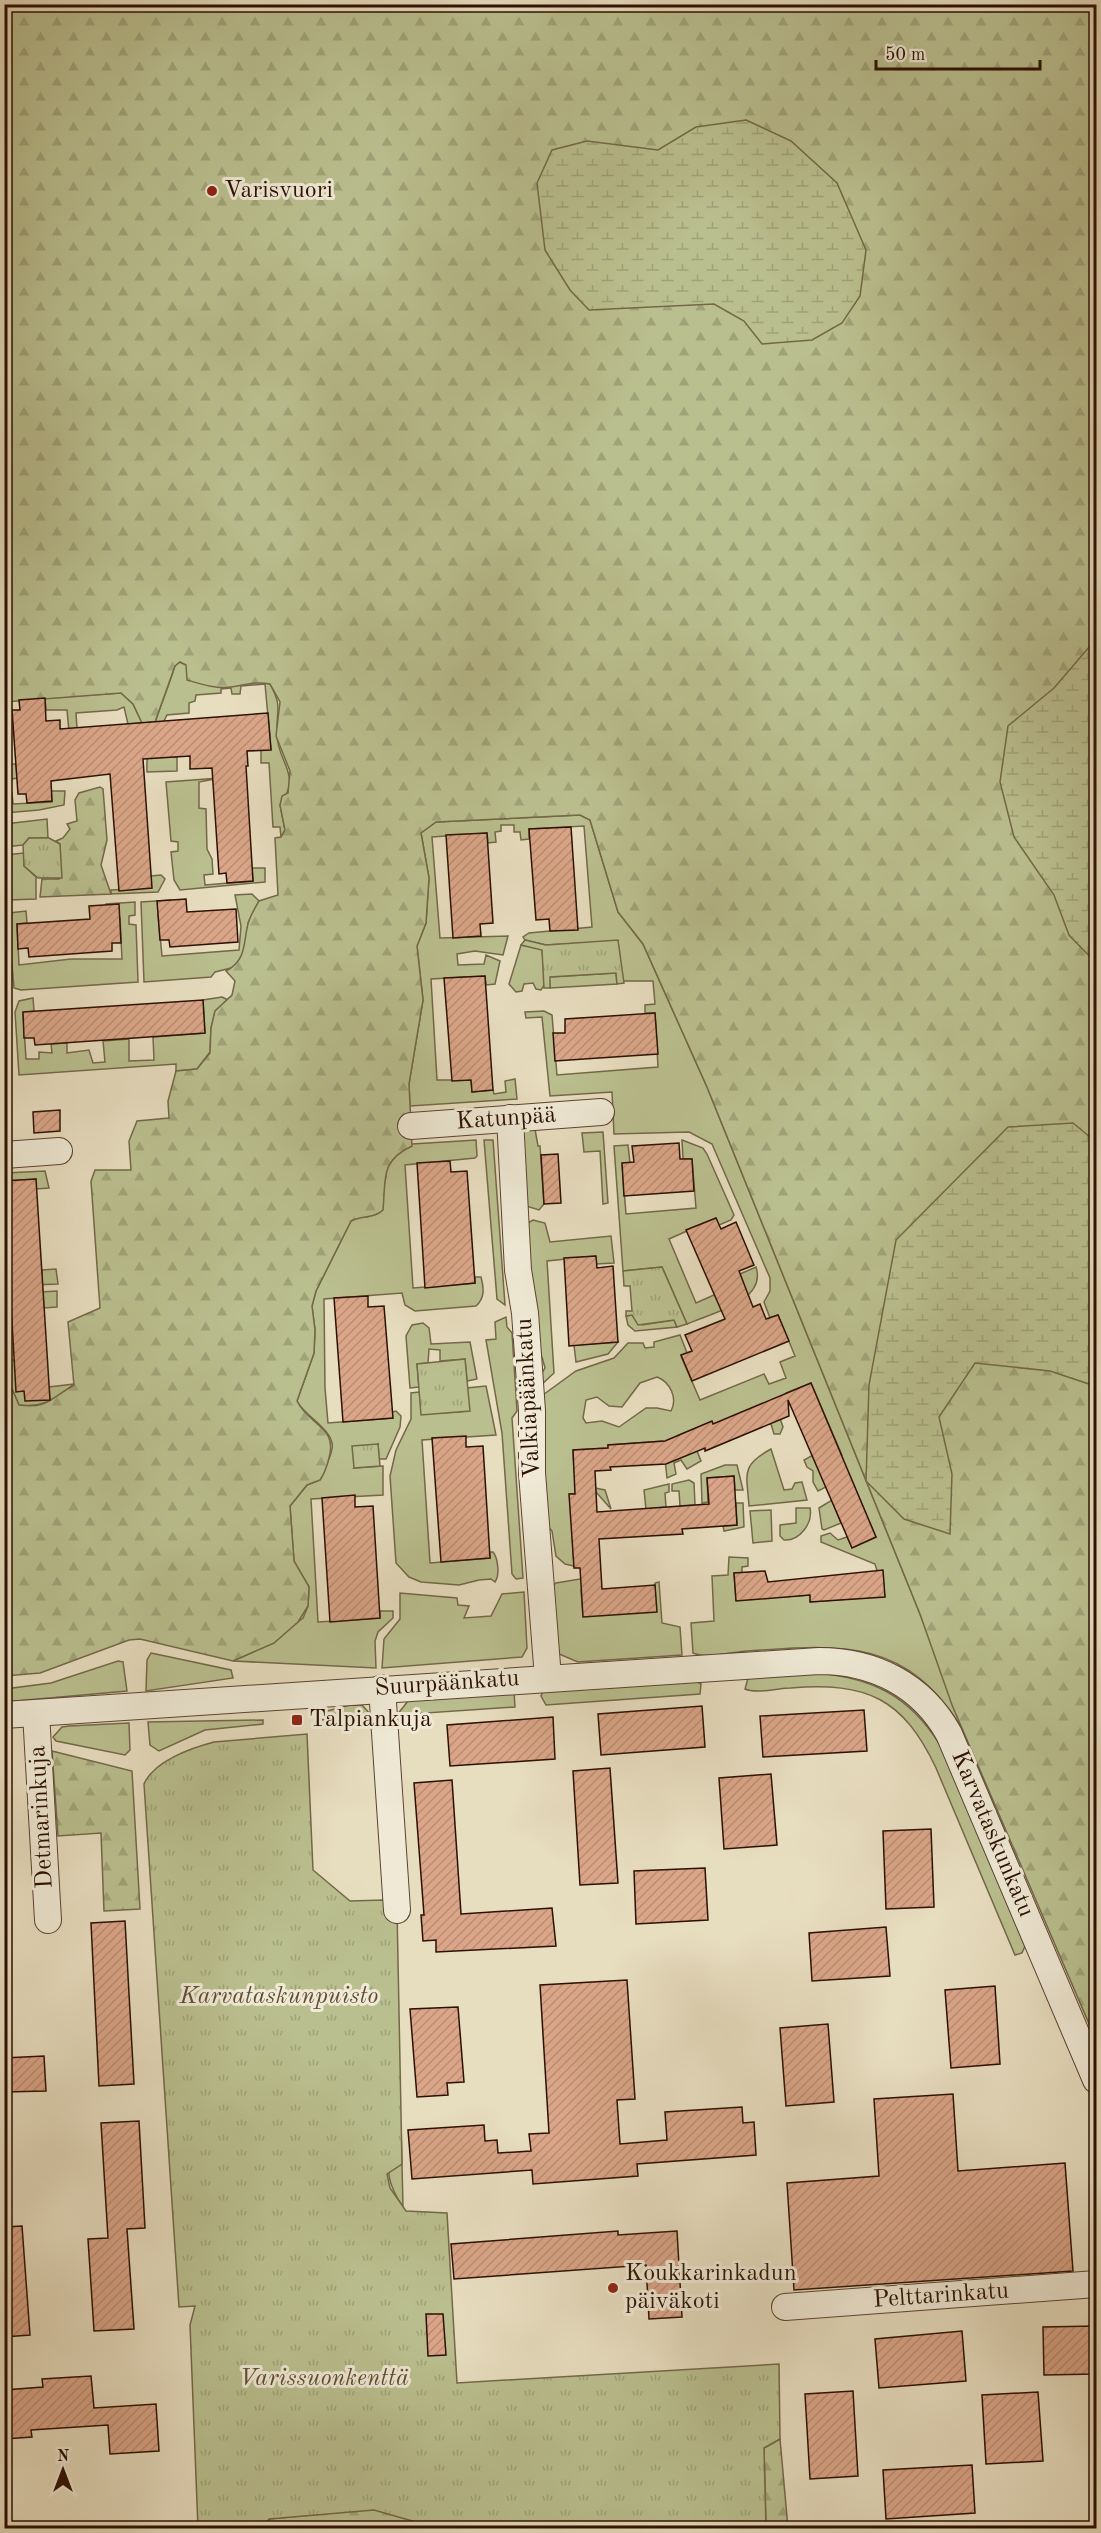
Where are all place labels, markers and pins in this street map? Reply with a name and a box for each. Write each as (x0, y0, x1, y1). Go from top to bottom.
place label: Varisvuori (224, 179, 333, 203)
marker: Varisvuori (205, 184, 219, 198)
place label: Talpiankuja (309, 1708, 432, 1732)
marker: Talpiankuja (290, 1713, 304, 1727)
place label: Koukkarinkadun päiväkoti (625, 2262, 797, 2314)
marker: Koukkarinkadun päiväkoti (606, 2281, 620, 2295)

